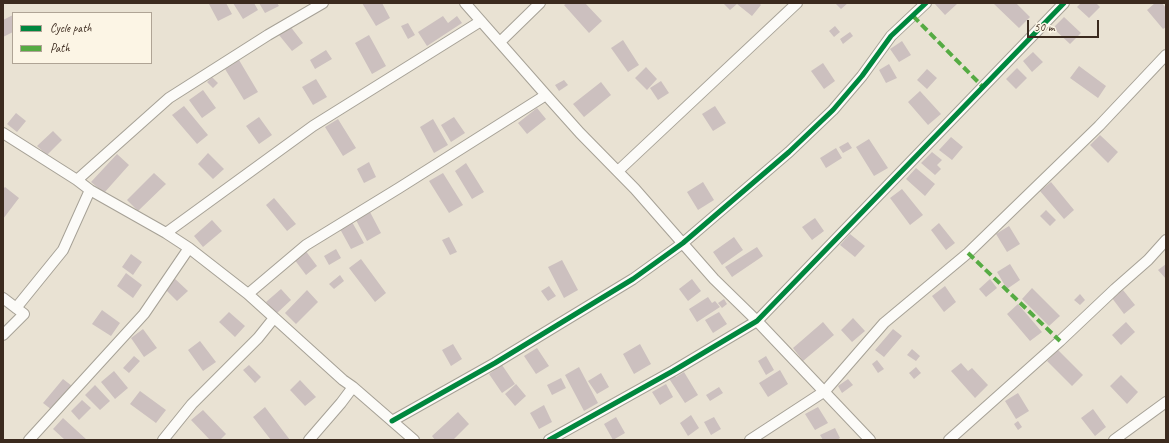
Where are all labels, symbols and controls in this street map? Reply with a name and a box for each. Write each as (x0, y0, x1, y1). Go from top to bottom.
legend (12, 12, 152, 64)
scale bar (1029, 12, 1101, 38)
text: 50 m (1034, 19, 1054, 35)
text: Cycle path (50, 20, 92, 36)
text: Path (50, 40, 70, 56)

